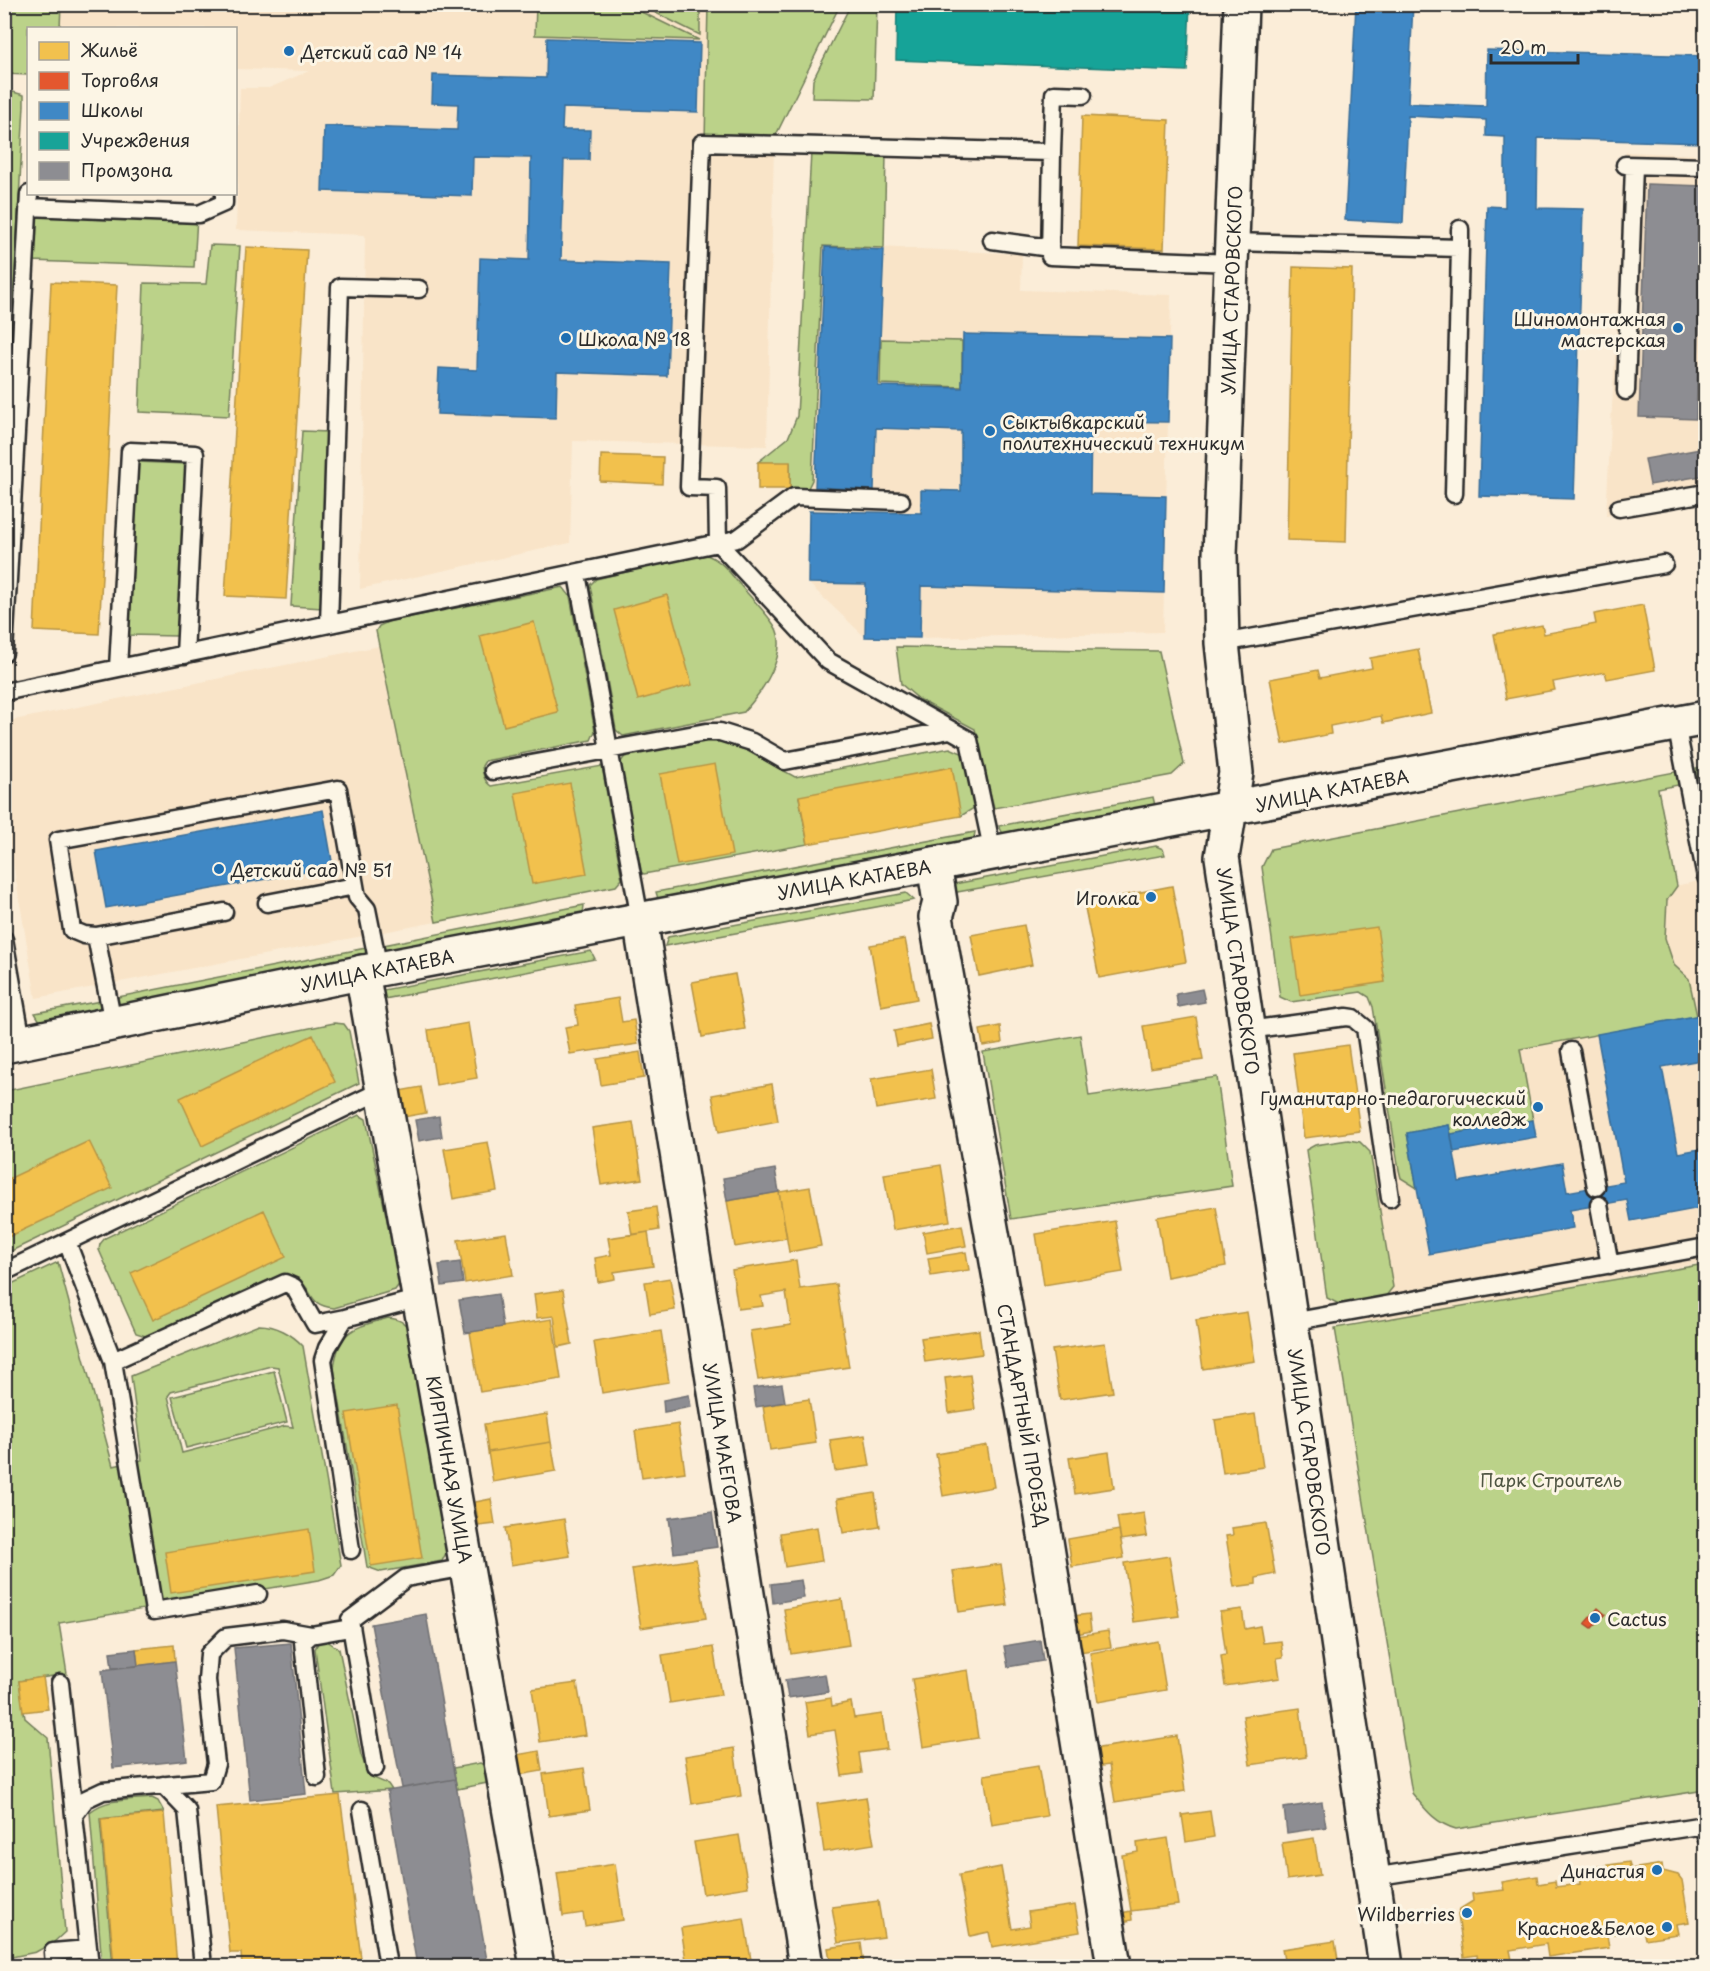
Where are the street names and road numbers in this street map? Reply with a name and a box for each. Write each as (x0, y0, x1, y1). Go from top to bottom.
street label: УЛИЦА СТАРОВСКОГО (1214, 185, 1248, 395)
street label: УЛИЦА КАТАЕВА (1253, 762, 1411, 818)
street label: УЛИЦА КАТАЕВА (775, 852, 933, 906)
street label: УЛИЦА СТАРОВСКОГО (1211, 866, 1267, 1076)
street label: УЛИЦА КАТАЕВА (298, 942, 456, 998)
street label: СТАНДАРТНЫЙ ПРОЕЗД (991, 1301, 1057, 1529)
street label: УЛИЦА СТАРОВСКОГО (1282, 1347, 1338, 1557)
street label: УЛИЦА МАЕГОВА (697, 1361, 749, 1525)
street label: КИРПИЧНАЯ УЛИЦА (420, 1373, 480, 1565)

